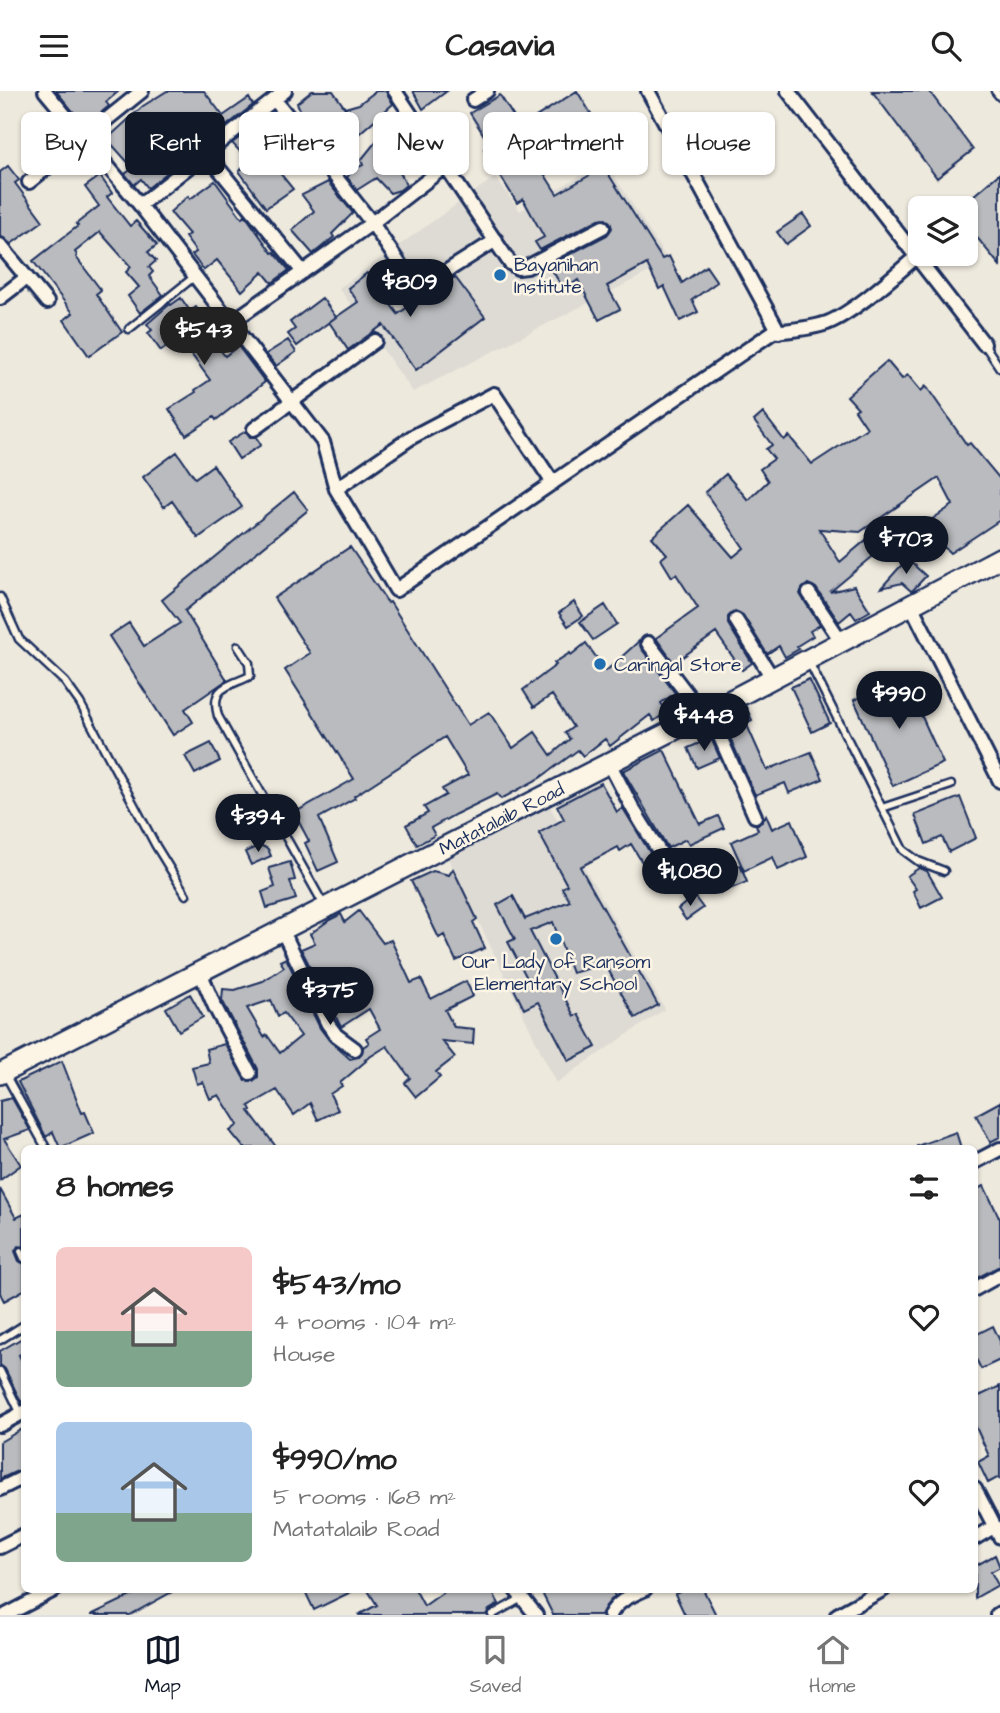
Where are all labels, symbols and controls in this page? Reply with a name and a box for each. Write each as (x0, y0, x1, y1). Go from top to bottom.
text: Casavia (446, 23, 555, 68)
icon: menu (35, 27, 73, 65)
icon: search (927, 27, 965, 65)
chip: Buy (21, 112, 111, 175)
chip: Rent (125, 112, 225, 175)
chip: Filters (239, 112, 359, 175)
chip: New (373, 112, 469, 175)
chip: Apartment (483, 112, 648, 175)
chip: House (662, 112, 775, 175)
map controls (908, 196, 978, 266)
button: layers (908, 196, 978, 266)
place label: Bayanihan Institute (514, 252, 598, 301)
pin: $809 (369, 259, 451, 319)
text: $809 (382, 266, 438, 298)
marker: Bayanihan Institute (492, 267, 508, 283)
pin: $543 (163, 307, 245, 367)
text: $543 (176, 314, 232, 346)
pin: $703 (865, 517, 947, 576)
text: $703 (879, 523, 933, 555)
place label: Caringal Store (614, 652, 741, 680)
marker: Caringal Store (592, 656, 608, 672)
pin: $990 (858, 671, 940, 731)
text: $990 (872, 678, 926, 710)
pin: $448 (663, 693, 745, 753)
text: $448 (674, 700, 734, 732)
street label: Matatalaib Road (434, 776, 569, 863)
pin: $394 (217, 795, 299, 854)
text: $394 (231, 801, 285, 833)
pin: $1,080 (633, 849, 747, 908)
text: $1,080 (658, 855, 722, 887)
marker: Our Lady of Ransom Elementary School (548, 931, 564, 947)
place label: Our Lady of Ransom Elementary School (462, 949, 650, 999)
pin: $375 (289, 967, 371, 1027)
text: $375 (303, 974, 357, 1006)
text: 8 homes (56, 1166, 174, 1208)
icon: filters (905, 1168, 943, 1206)
text: $543/mo (273, 1264, 401, 1306)
icon: home (112, 1275, 196, 1359)
icon: heart (905, 1298, 943, 1336)
text: 4 rooms · 104 m² (273, 1306, 456, 1338)
text: House (273, 1338, 336, 1370)
text: $990/mo (273, 1439, 397, 1481)
icon: home (112, 1450, 196, 1534)
icon: heart (905, 1473, 943, 1511)
text: 5 rooms · 168 m² (273, 1481, 456, 1513)
text: Matatalaib Road (273, 1513, 439, 1545)
tab: Map (144, 1631, 182, 1700)
tab: Saved (469, 1631, 521, 1700)
tab: Home (809, 1631, 856, 1700)

